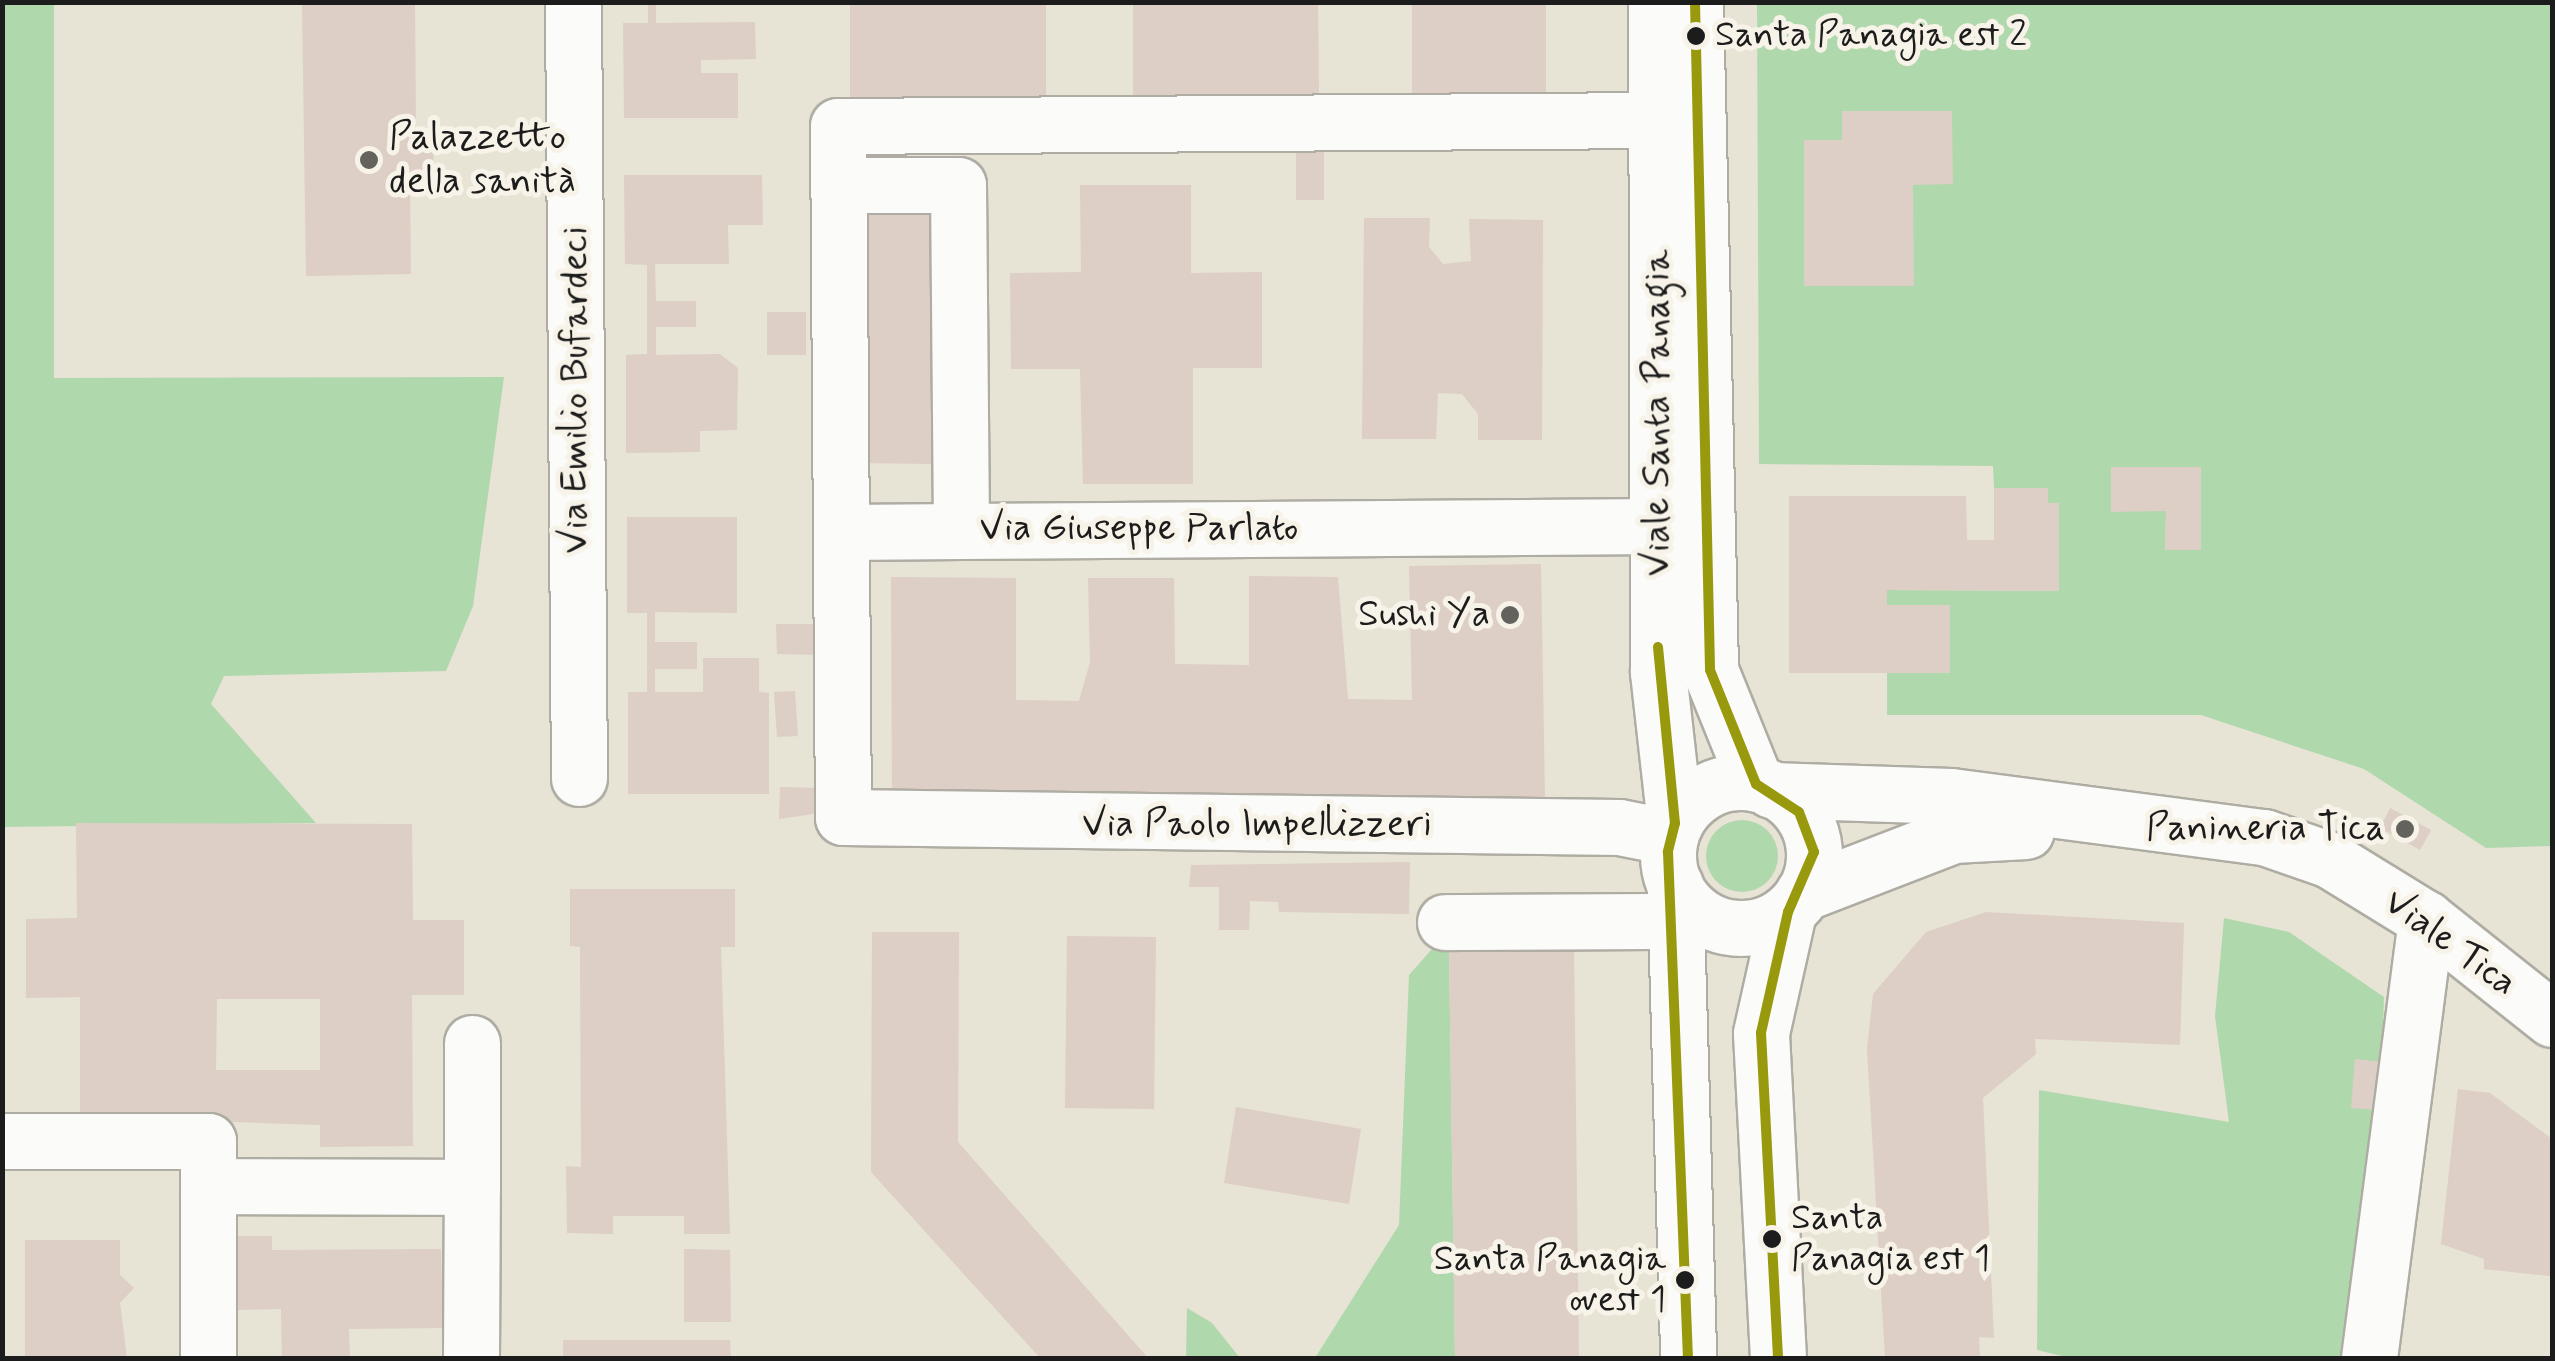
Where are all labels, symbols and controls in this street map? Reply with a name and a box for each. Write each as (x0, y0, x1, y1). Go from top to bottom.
place label: Santa Panagia est 2 (1715, 14, 2019, 58)
marker: Santa Panagia est 2 (1686, 26, 1706, 46)
place label: Palazzetto della sanità (389, 115, 573, 204)
marker: Palazzetto della sanità (358, 149, 380, 171)
street label: Via Emilio Bufardeci (553, 227, 599, 553)
street label: Viale Santa Panagia (1635, 250, 1681, 576)
street label: Via Giuseppe Parlato (979, 506, 1299, 552)
place label: Sushi Ya (1357, 592, 1490, 638)
marker: Sushi Ya (1499, 604, 1521, 626)
street label: Via Paolo Impellizzeri (1082, 802, 1432, 848)
place label: Panineria Tica (2152, 806, 2385, 852)
marker: Panineria Tica (2394, 818, 2416, 840)
street label: Viale Tica (2375, 880, 2525, 1006)
place label: Santa Panagia est 1 (1791, 1196, 1992, 1281)
marker: Santa Panagia est 1 (1762, 1229, 1782, 1249)
place label: Santa Panagia ovest 1 (1442, 1237, 1666, 1322)
marker: Santa Panagia ovest 1 (1675, 1270, 1695, 1290)

